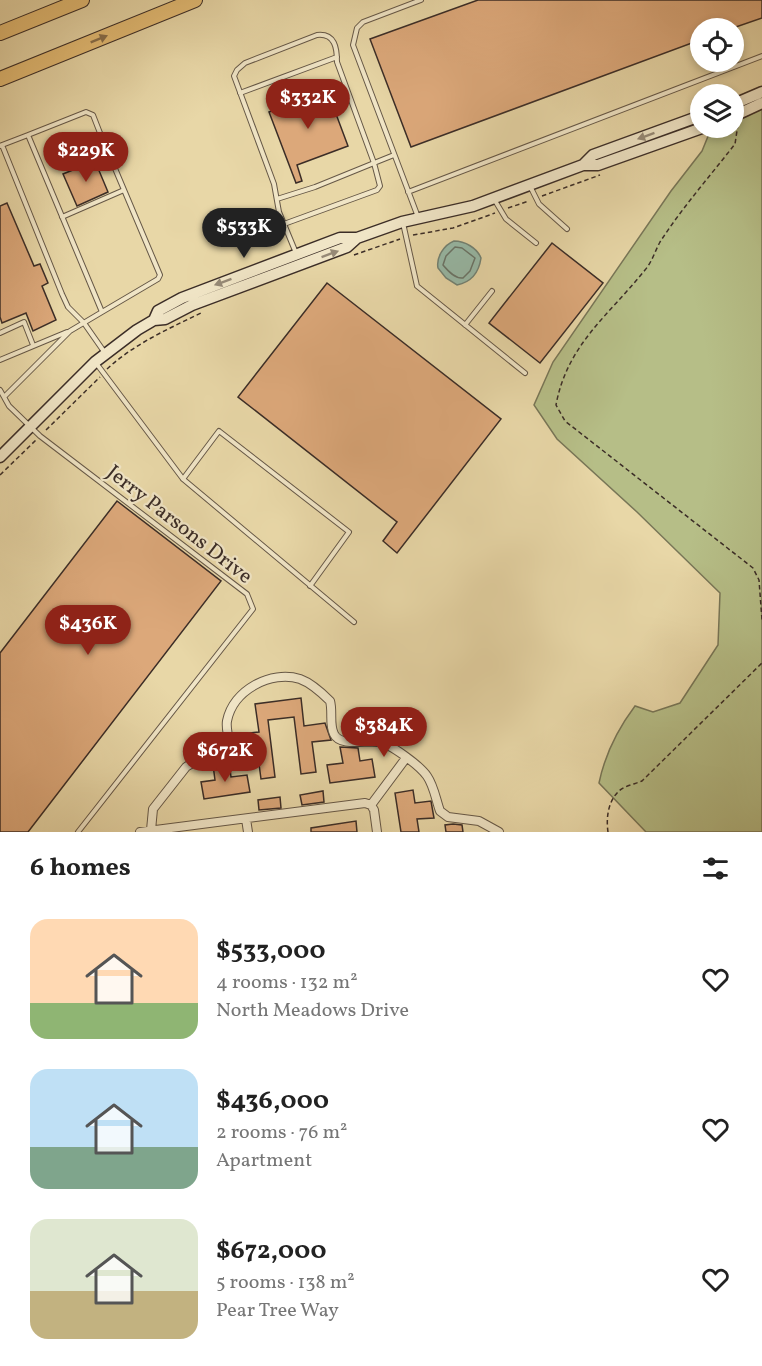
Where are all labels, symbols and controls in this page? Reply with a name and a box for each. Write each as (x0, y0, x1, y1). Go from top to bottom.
map controls (690, 18, 744, 138)
button: locate (690, 18, 744, 72)
one-way arrow (91, 34, 109, 44)
pin: $332K (266, 79, 350, 130)
text: $332K (280, 84, 336, 112)
button: layers (690, 84, 744, 138)
one-way arrow (636, 131, 654, 141)
pin: $229K (44, 132, 128, 183)
text: $229K (57, 137, 115, 165)
pin: $533K (202, 208, 286, 259)
text: $533K (216, 213, 272, 241)
one-way arrow (321, 248, 339, 258)
one-way arrow (214, 278, 232, 288)
street label: Jerry Parsons Drive (100, 459, 258, 591)
pin: $436K (46, 605, 130, 656)
text: $436K (59, 610, 117, 638)
pin: $384K (342, 707, 426, 758)
text: $384K (355, 712, 413, 740)
pin: $672K (183, 732, 267, 783)
text: $672K (197, 737, 253, 765)
text: 6 homes (30, 850, 131, 886)
icon: filters (699, 852, 732, 885)
text: $533,000 (216, 933, 326, 969)
icon: home (78, 943, 150, 1015)
icon: heart (699, 963, 732, 996)
text: 4 rooms · 132 m² (216, 969, 358, 997)
text: North Meadows Drive (216, 997, 409, 1025)
text: $436,000 (216, 1083, 329, 1119)
icon: home (78, 1093, 150, 1165)
icon: heart (699, 1113, 732, 1146)
text: 2 rooms · 76 m² (216, 1119, 348, 1147)
text: Apartment (216, 1147, 312, 1175)
text: $672,000 (216, 1233, 327, 1269)
icon: home (78, 1243, 150, 1315)
icon: heart (699, 1263, 732, 1296)
text: 5 rooms · 138 m² (216, 1269, 355, 1297)
text: Pear Tree Way (216, 1297, 339, 1325)

